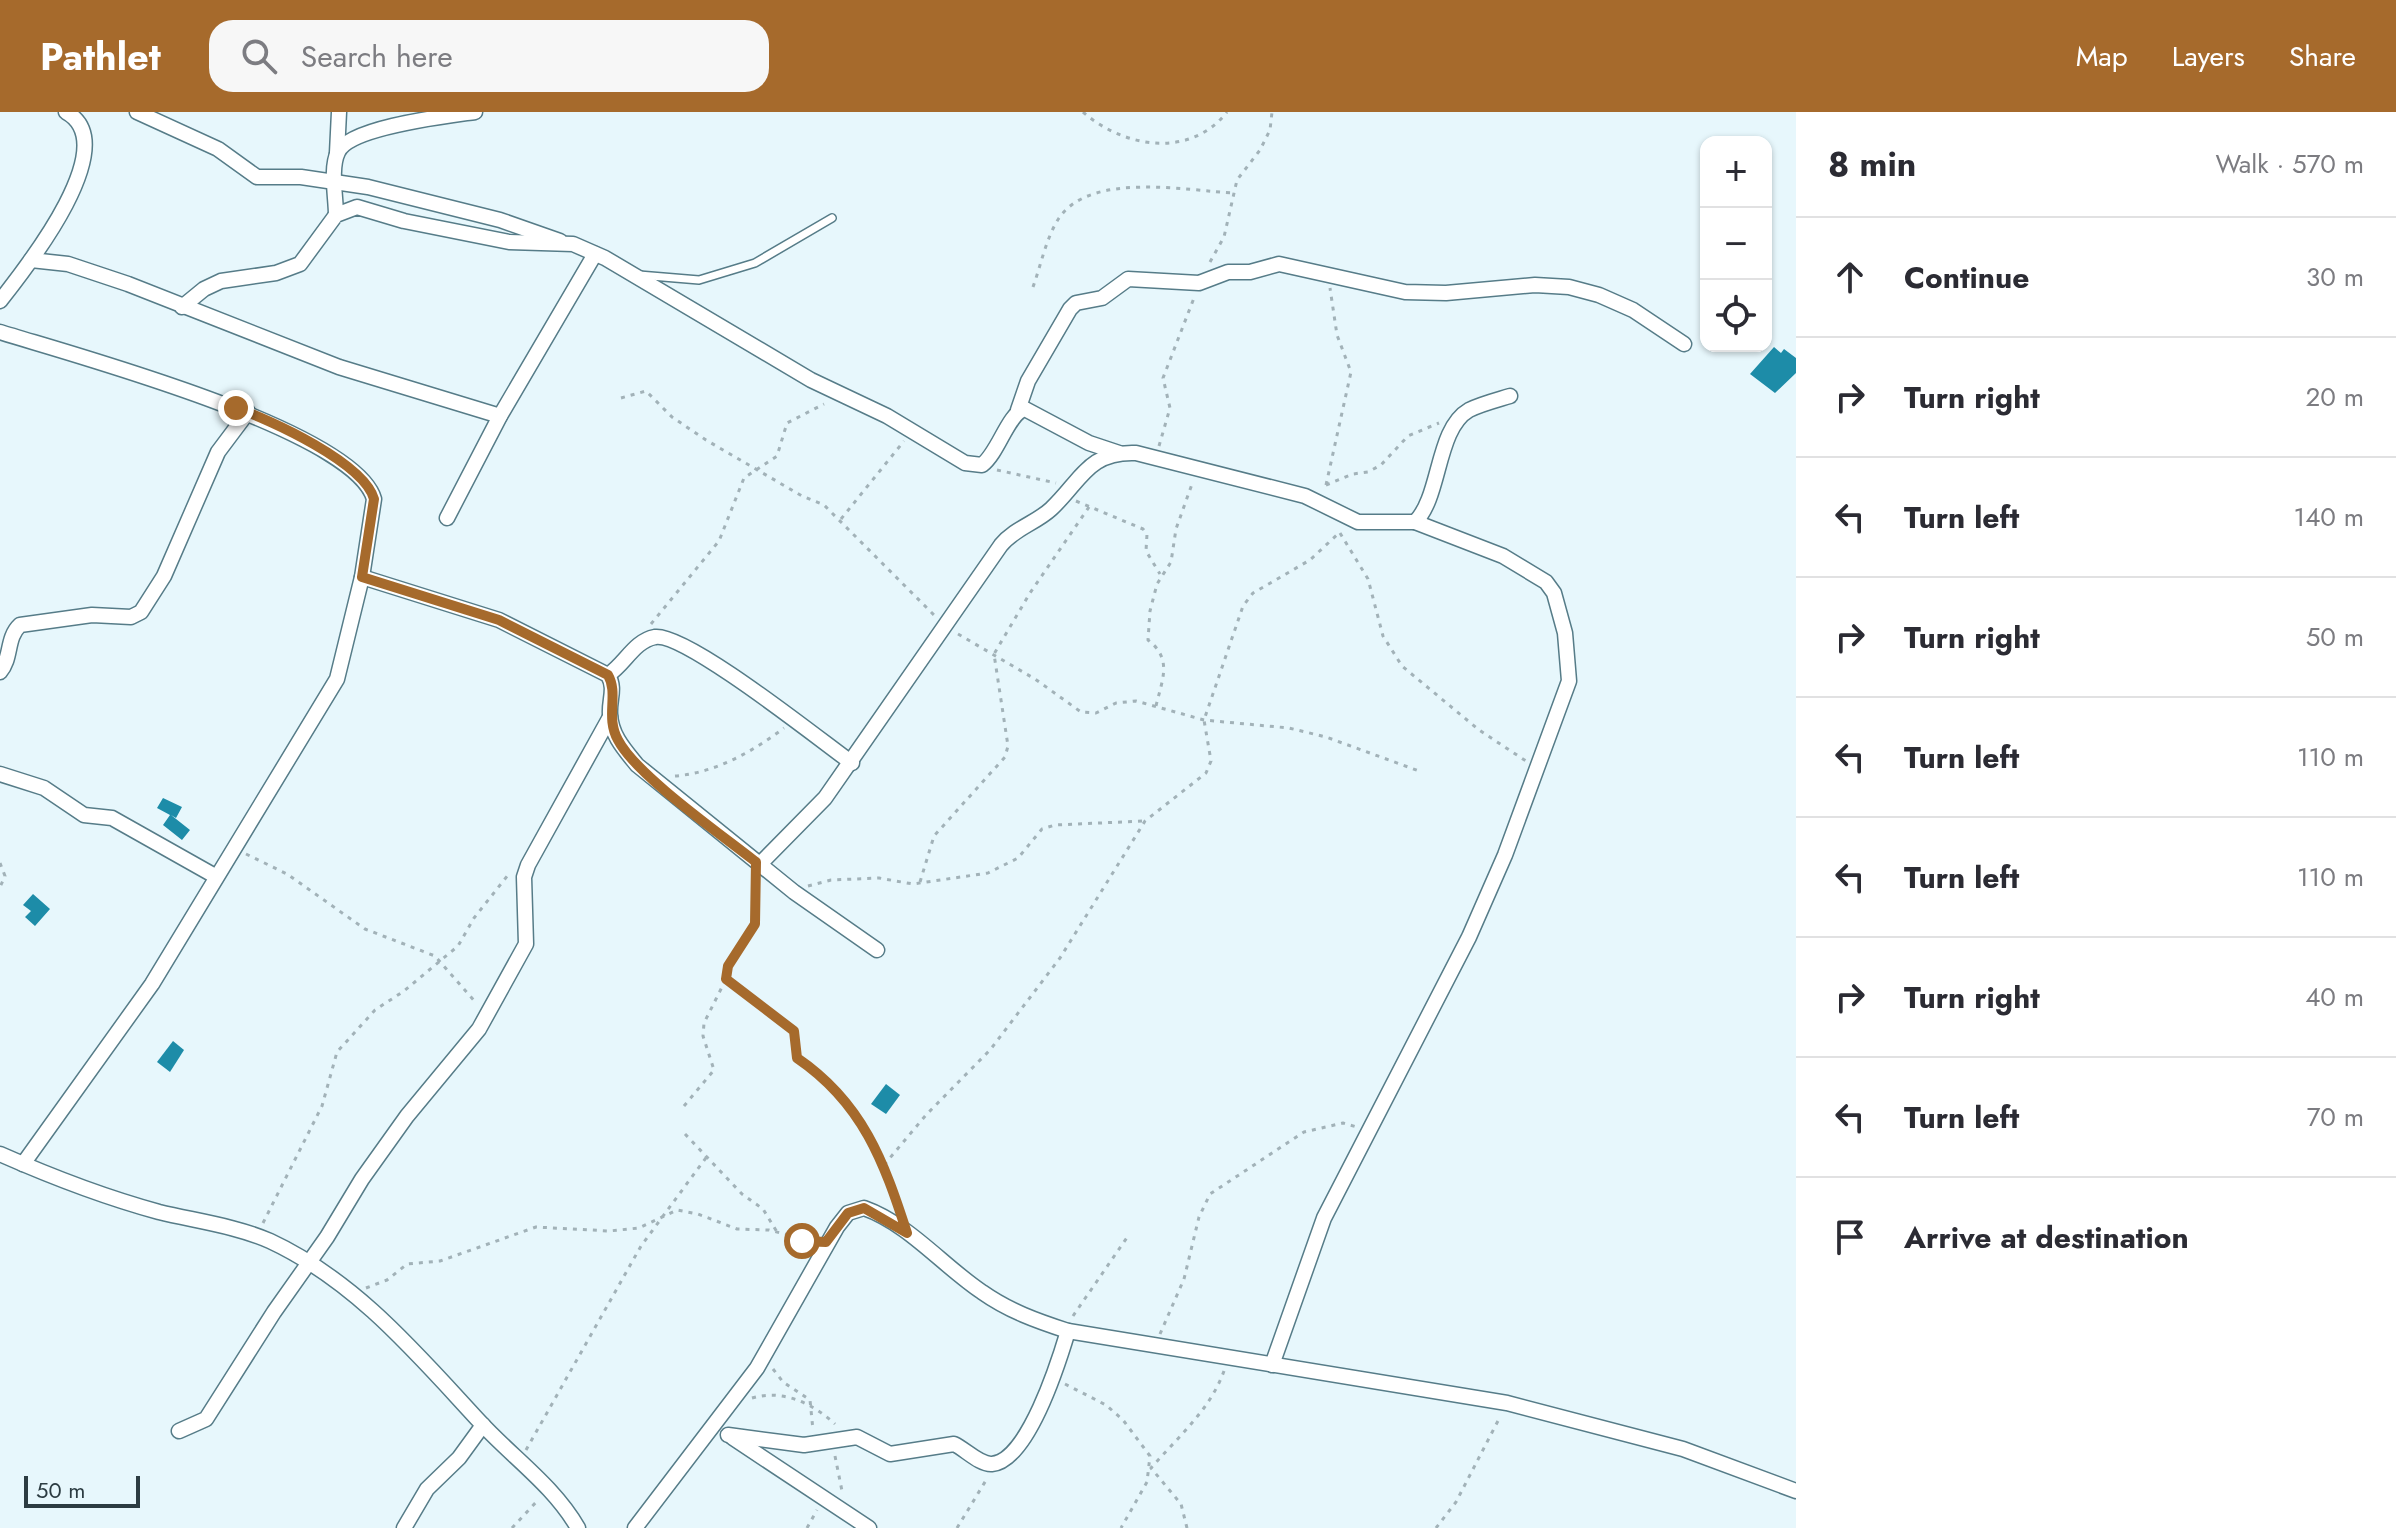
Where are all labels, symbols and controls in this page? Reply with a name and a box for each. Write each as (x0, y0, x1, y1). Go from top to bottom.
search box (209, 20, 769, 92)
text: Pathlet (40, 29, 161, 84)
icon: search (237, 34, 281, 78)
text: Search here (301, 35, 453, 78)
text: Map (2076, 36, 2128, 77)
text: Layers (2172, 36, 2245, 77)
text: Share (2289, 36, 2356, 77)
map controls (1700, 136, 1772, 352)
button: + (1700, 136, 1772, 208)
text: 8 min (1828, 140, 1916, 189)
text: Walk · 570 m (2216, 145, 2364, 183)
button: − (1700, 208, 1772, 280)
icon: ahead (1828, 255, 1872, 299)
text: Continue (1904, 256, 2030, 299)
text: 30 m (2306, 258, 2364, 296)
button: locate (1700, 280, 1772, 352)
icon: right (1828, 375, 1872, 419)
text: Turn right (1904, 376, 2040, 419)
text: 20 m (2306, 378, 2364, 416)
route end (218, 390, 254, 426)
icon: left (1828, 495, 1872, 539)
text: Turn left (1904, 496, 2019, 539)
text: 140 m (2293, 498, 2364, 536)
icon: right (1828, 615, 1872, 659)
text: Turn right (1904, 616, 2040, 659)
text: 50 m (2306, 618, 2364, 656)
icon: left (1828, 735, 1872, 779)
text: Turn left (1904, 736, 2019, 779)
text: 110 m (2297, 738, 2364, 776)
icon: left (1828, 855, 1872, 899)
text: Turn left (1904, 856, 2019, 899)
text: 110 m (2297, 858, 2364, 896)
icon: right (1828, 975, 1872, 1019)
text: Turn right (1904, 976, 2040, 1019)
text: 40 m (2305, 978, 2364, 1016)
icon: left (1828, 1095, 1872, 1139)
text: Turn left (1904, 1096, 2019, 1139)
text: 70 m (2307, 1098, 2364, 1136)
icon: arrive (1828, 1215, 1872, 1259)
text: Arrive at destination (1904, 1216, 2189, 1259)
route start (784, 1223, 820, 1259)
scale bar (24, 1472, 140, 1508)
text: 50 m (36, 1474, 85, 1506)

